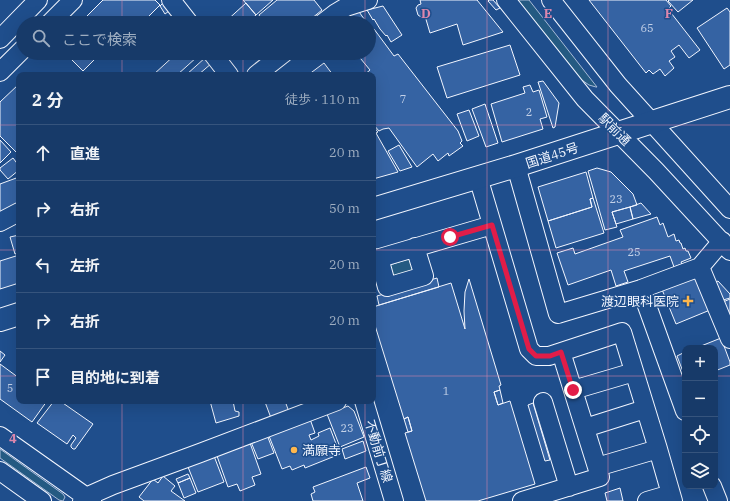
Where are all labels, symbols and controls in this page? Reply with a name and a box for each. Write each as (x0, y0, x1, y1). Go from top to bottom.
text: D (421, 5, 431, 22)
text: E (544, 5, 552, 22)
text: F (665, 5, 673, 22)
search box (16, 16, 376, 60)
house number: 65 (640, 21, 654, 35)
icon: search (30, 27, 52, 49)
text: ここで検索 (62, 30, 137, 49)
text: 2 分 (32, 89, 63, 111)
text: 徒歩 · 110 m (285, 91, 360, 108)
house number: 7 (400, 92, 406, 106)
house number: 2 (526, 105, 532, 119)
street label: 駅前通 (595, 110, 634, 149)
street label: 国道45号 (524, 139, 581, 172)
icon: ahead (32, 142, 54, 164)
text: 直進 (70, 144, 100, 163)
text: 20 m (329, 144, 360, 161)
house number: 23 (609, 192, 623, 206)
icon: right (32, 198, 54, 220)
text: 右折 (70, 200, 100, 219)
text: 50 m (329, 200, 360, 217)
route start (441, 228, 459, 246)
house number: 25 (627, 245, 641, 259)
icon: left (32, 254, 54, 276)
text: 左折 (70, 256, 100, 275)
text: 20 m (329, 256, 360, 273)
place label: 渡辺眼科医院 (601, 293, 679, 310)
marker: 渡辺眼科医院 (682, 295, 694, 307)
icon: right (32, 310, 54, 332)
text: 右折 (70, 312, 100, 331)
text: 20 m (329, 312, 360, 329)
map controls (682, 345, 718, 489)
button: + (682, 345, 718, 381)
icon: arrive (32, 366, 54, 388)
text: 目的地に到着 (70, 368, 160, 387)
house number: 5 (7, 381, 13, 395)
route end (564, 381, 582, 399)
button: − (682, 381, 718, 417)
house number: 1 (443, 384, 449, 398)
button: locate (682, 417, 718, 453)
street label: 不動前丁線 (361, 418, 396, 485)
house number: 23 (340, 421, 354, 435)
text: 4 (9, 430, 17, 447)
place label: 満願寺 (302, 442, 341, 459)
marker: 満願寺 (289, 445, 299, 455)
button: layers (682, 453, 718, 489)

